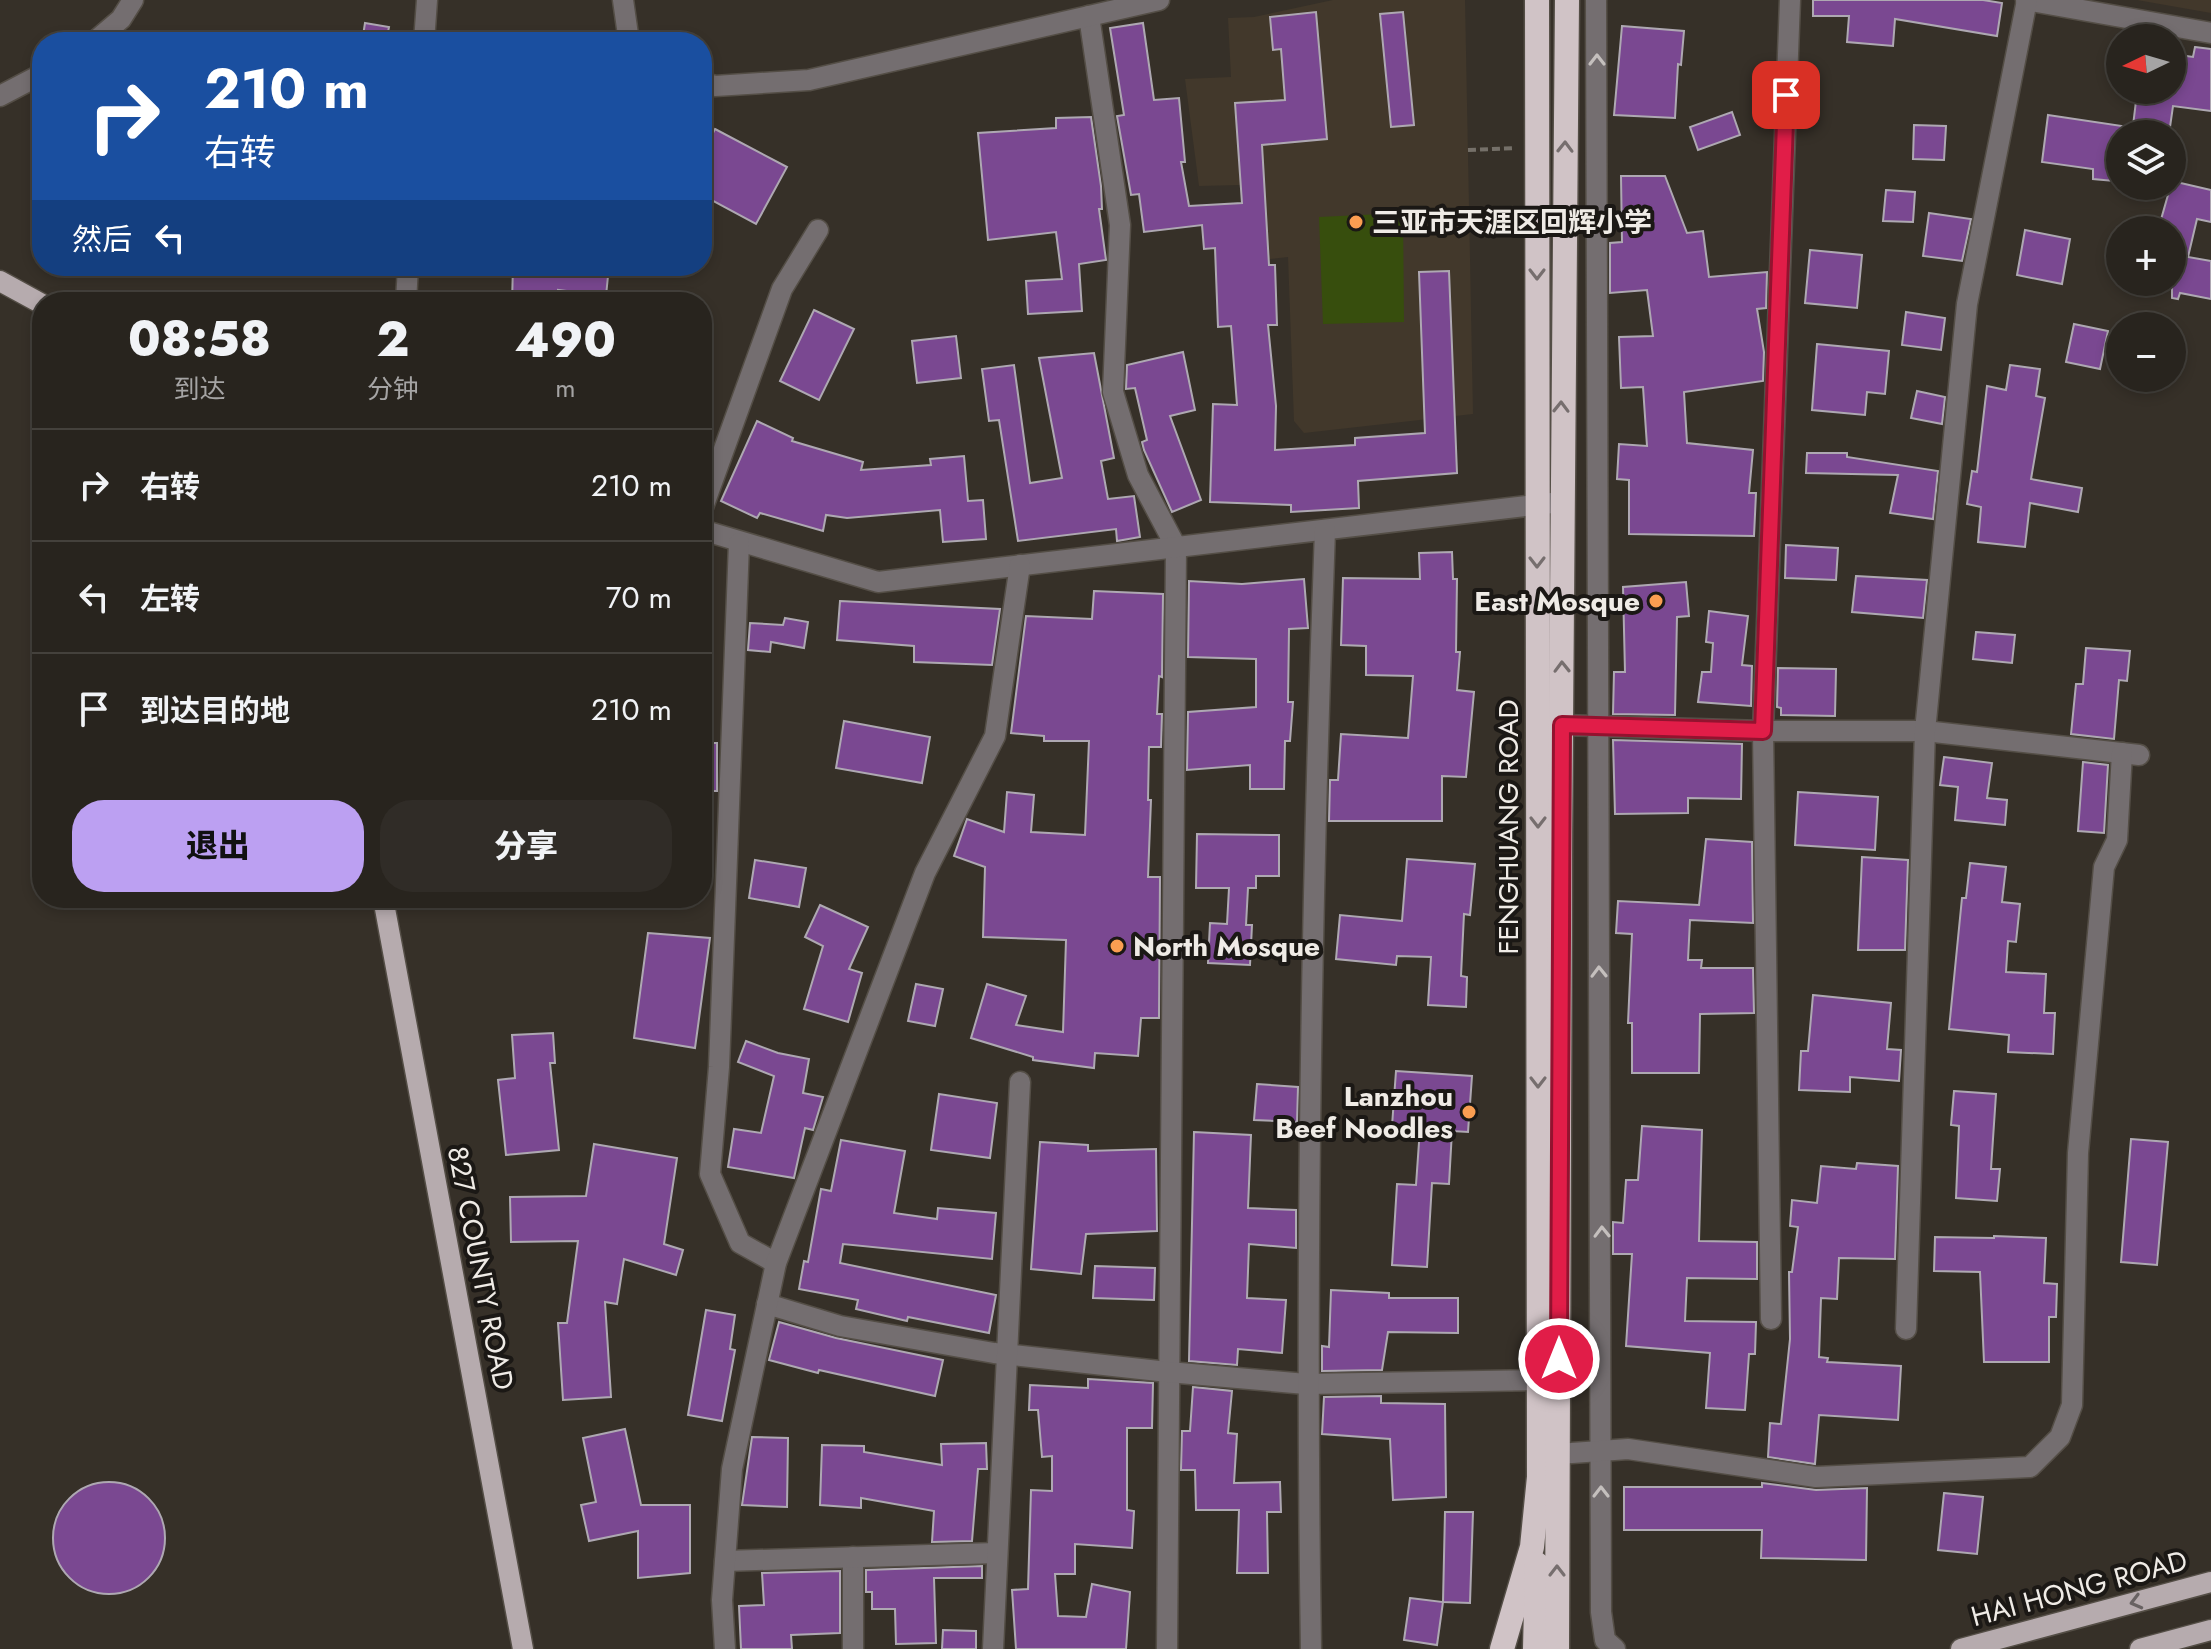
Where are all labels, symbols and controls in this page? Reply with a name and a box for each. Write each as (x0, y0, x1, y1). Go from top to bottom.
north arrow (2106, 24, 2186, 104)
map controls (2106, 24, 2186, 392)
text: 210 m (204, 48, 369, 129)
one-way arrow (1588, 53, 1606, 66)
pin (1752, 61, 1820, 129)
icon: right (72, 64, 176, 168)
icon: arrive (1764, 73, 1808, 117)
button: layers (2106, 120, 2186, 200)
text: 右转 (204, 126, 276, 178)
one-way arrow (1556, 140, 1574, 153)
place label: 三亚市天涯区回辉小学 (1372, 202, 1652, 243)
marker: 三亚市天涯区回辉小学 (1347, 213, 1365, 231)
icon: left (148, 216, 192, 260)
button: + (2106, 216, 2186, 296)
text: 然后 (72, 218, 132, 261)
one-way arrow (1528, 268, 1546, 281)
text: 08:58 (128, 305, 271, 374)
text: 2 (377, 305, 409, 374)
text: 490 (515, 306, 616, 375)
button: − (2106, 312, 2186, 392)
text: m (555, 369, 576, 407)
text: 到达 (173, 370, 225, 408)
text: 分钟 (367, 370, 419, 408)
one-way arrow (1552, 400, 1570, 413)
icon: right (72, 463, 116, 507)
text: 210 m (591, 464, 672, 507)
text: 右转 (140, 465, 200, 508)
one-way arrow (1528, 556, 1546, 569)
icon: left (72, 575, 116, 619)
text: 70 m (606, 576, 672, 619)
text: 左转 (140, 577, 200, 620)
place label: East Mosque (1474, 581, 1640, 622)
marker: East Mosque (1647, 592, 1665, 610)
one-way arrow (1553, 660, 1570, 673)
icon: arrive (72, 687, 116, 731)
text: 210 m (591, 688, 672, 731)
text: 到达目的地 (140, 689, 290, 732)
street label: FENGHUANG ROAD (1488, 699, 1529, 955)
button: 退出 (72, 800, 364, 892)
button: 分享 (380, 800, 672, 892)
one-way arrow (1529, 816, 1546, 829)
place label: North Mosque (1133, 926, 1320, 967)
marker: North Mosque (1108, 937, 1126, 955)
one-way arrow (1590, 965, 1608, 978)
place label: Lanzhou Beef Noodles (1275, 1076, 1453, 1149)
one-way arrow (1529, 1076, 1547, 1089)
marker: Lanzhou Beef Noodles (1460, 1103, 1478, 1121)
street label: 827 COUNTY ROAD (437, 1143, 524, 1393)
one-way arrow (1593, 1225, 1611, 1238)
position arrow (1517, 1317, 1601, 1401)
one-way arrow (1592, 1485, 1610, 1498)
street label: HAI HONG ROAD (1967, 1540, 2192, 1637)
one-way arrow (1548, 1564, 1566, 1577)
one-way arrow (2129, 1593, 2143, 1609)

